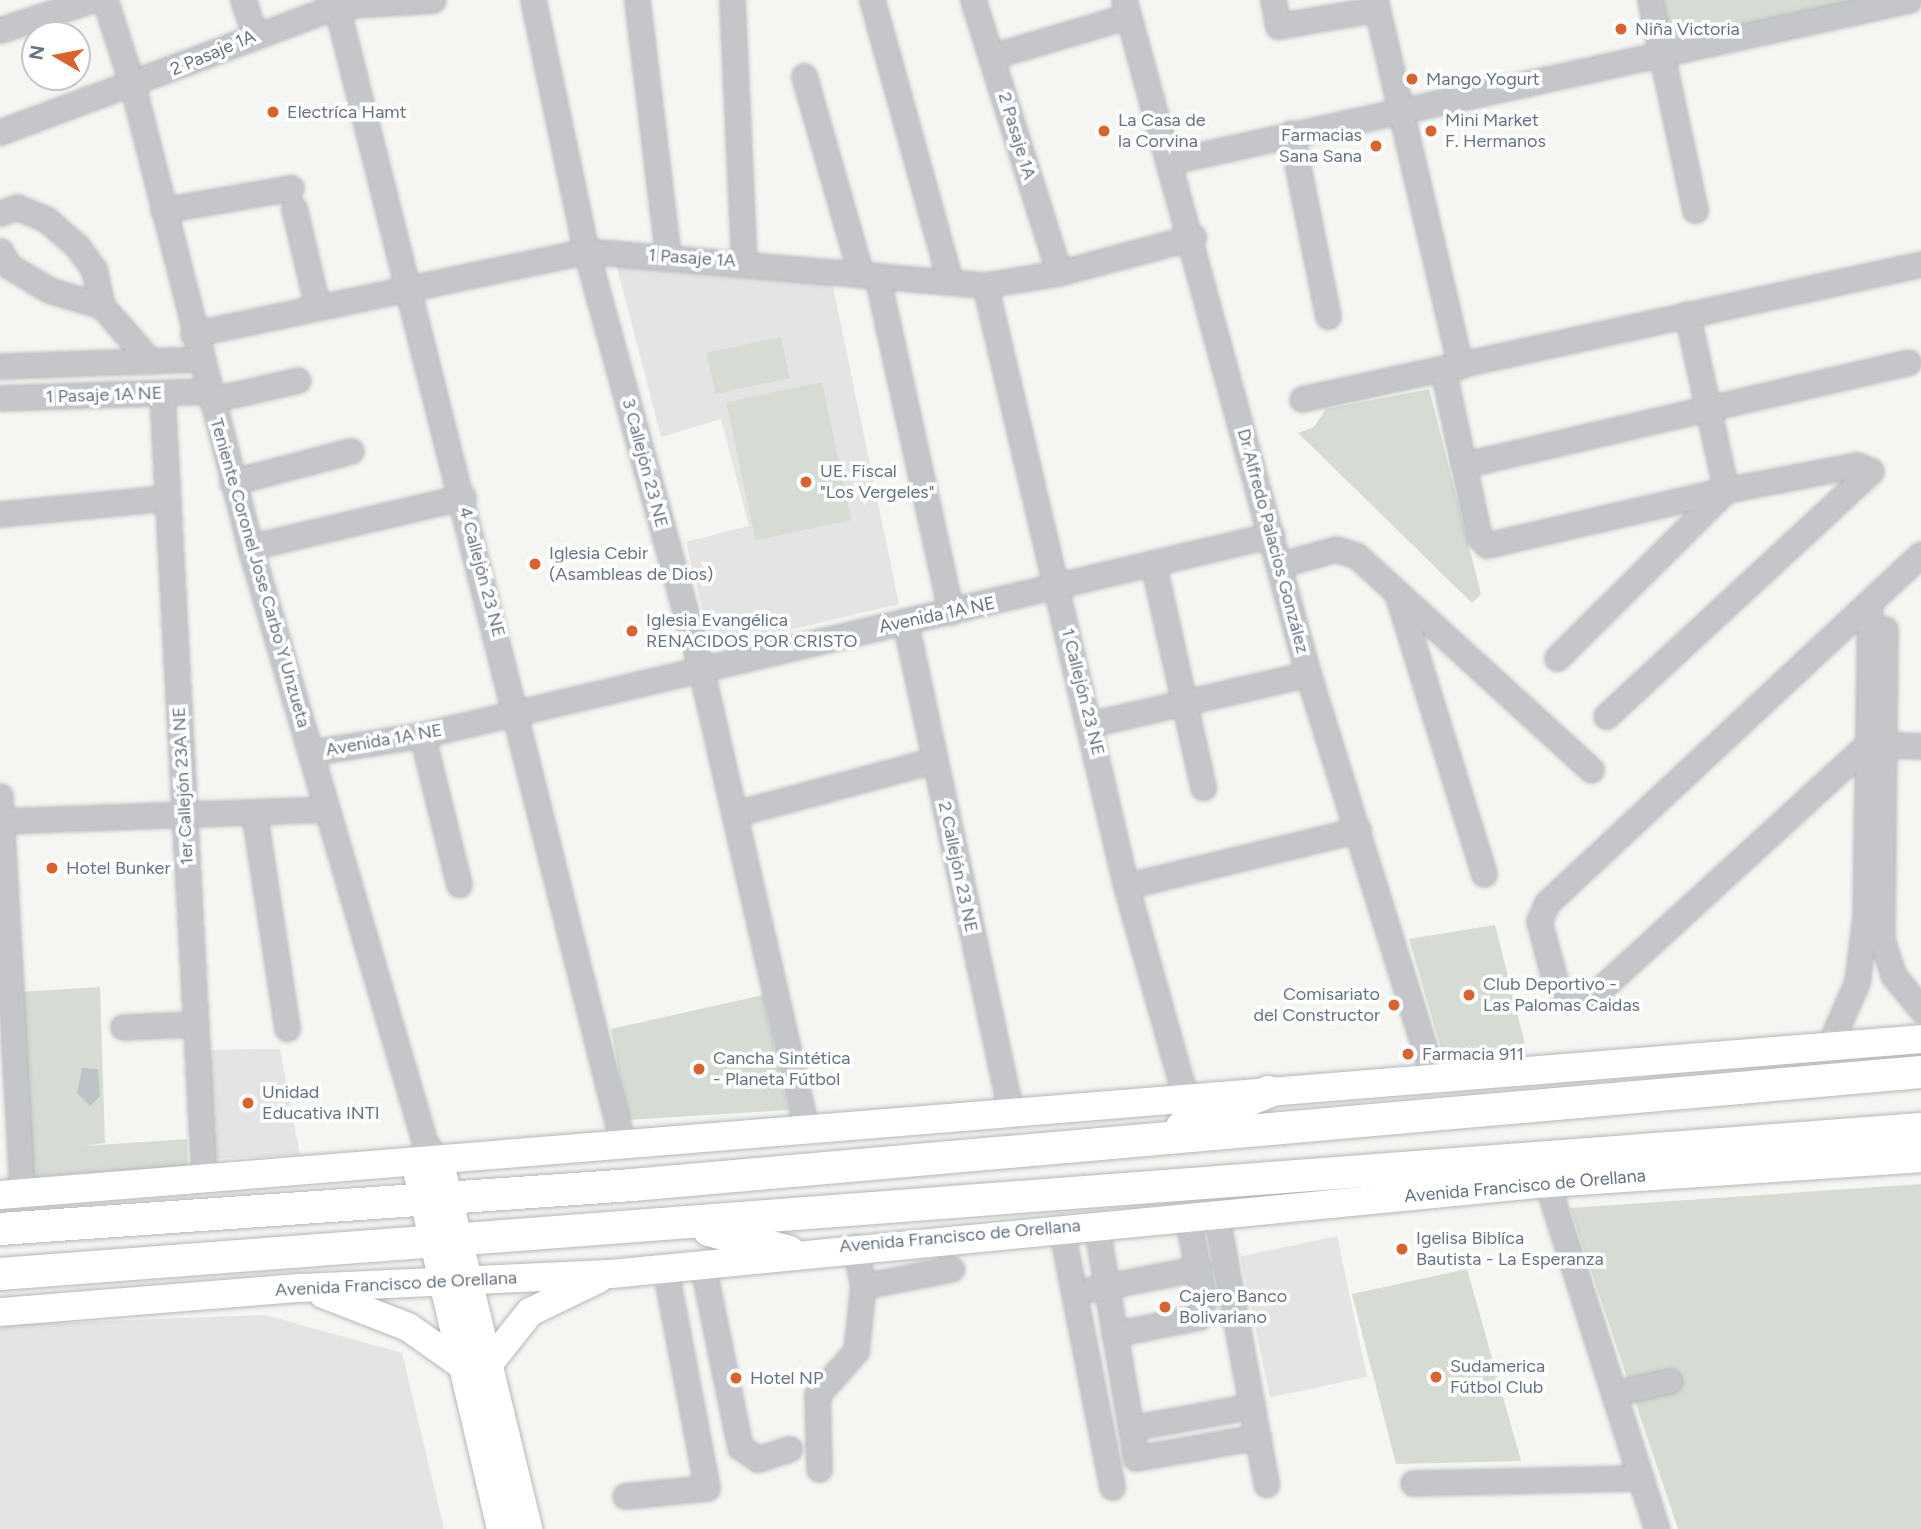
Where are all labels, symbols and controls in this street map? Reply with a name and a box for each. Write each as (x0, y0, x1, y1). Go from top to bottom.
place label: Niña Victoria (1635, 18, 1740, 40)
north arrow (21, 21, 91, 91)
marker: Niña Victoria (1613, 21, 1629, 37)
street label: 2 Pasaje 1A (167, 25, 259, 81)
text: N (24, 43, 49, 62)
place label: Mango Yogurt (1426, 68, 1540, 90)
marker: Mango Yogurt (1404, 71, 1420, 87)
street label: 2 Pasaje 1A (993, 90, 1041, 182)
place label: Electríca Hamt (287, 101, 406, 123)
marker: Electríca Hamt (265, 104, 281, 120)
place label: La Casa de la Corvina (1118, 110, 1206, 152)
place label: Mini Market F. Hermanos (1445, 110, 1546, 152)
marker: La Casa de la Corvina (1096, 123, 1112, 139)
marker: Mini Market F. Hermanos (1423, 123, 1439, 139)
place label: Farmacias Sana Sana (1279, 125, 1362, 168)
marker: Farmacias Sana Sana (1368, 138, 1384, 154)
street label: 1 Pasaje 1A (648, 244, 736, 272)
street label: 1 Pasaje 1A NE (45, 382, 163, 408)
street label: 3 Callejón 23 NE (617, 396, 673, 530)
street label: Teniente Coronel Jose Carbo Y Unzueta (205, 416, 315, 730)
street label: Dr Alfredo Palacios González (1233, 426, 1313, 656)
place label: UE. Fiscal "Los Vergeles" (820, 461, 934, 504)
marker: UE. Fiscal "Los Vergeles" (798, 474, 814, 490)
street label: 4 Callejón 23 NE (454, 504, 510, 640)
place label: Iglesia Cebir (Asambleas de Dios) (549, 543, 713, 586)
marker: Iglesia Cebir (Asambleas de Dios) (527, 556, 543, 572)
street label: Avenida 1A NE (877, 592, 997, 638)
place label: Iglesia Evangélica RENACIDOS POR CRISTO (646, 610, 858, 652)
marker: Iglesia Evangélica RENACIDOS POR CRISTO (624, 623, 640, 639)
street label: 1 Callejón 23 NE (1057, 626, 1109, 758)
street label: 1er Callejón 23A NE (168, 706, 198, 866)
street label: Avenida 1A NE (324, 719, 444, 761)
street label: 2 Callejón 23 NE (934, 800, 982, 934)
place label: Hotel Bunker (66, 857, 170, 879)
marker: Hotel Bunker (44, 860, 60, 876)
place label: Club Deportivo - Las Palomas Caidas (1483, 974, 1640, 1016)
place label: Comisariato del Constructor (1253, 984, 1380, 1026)
marker: Club Deportivo - Las Palomas Caidas (1461, 987, 1477, 1003)
marker: Comisariato del Constructor (1386, 997, 1402, 1013)
place label: Farmacia 911 (1422, 1043, 1524, 1065)
marker: Farmacia 911 (1400, 1046, 1416, 1062)
place label: Cancha Sintética - Planeta Fútbol (713, 1048, 850, 1090)
marker: Cancha Sintética - Planeta Fútbol (691, 1061, 707, 1077)
place label: Unidad Educativa INTI (262, 1082, 380, 1124)
marker: Unidad Educativa INTI (240, 1095, 256, 1111)
street label: Avenida Francisco de Orellana (1403, 1165, 1647, 1207)
street label: Avenida Francisco de Orellana (838, 1215, 1082, 1257)
place label: Igelisa Biblíca Bautista - La Esperanza (1416, 1228, 1604, 1270)
marker: Igelisa Biblíca Bautista - La Esperanza (1394, 1241, 1410, 1257)
street label: Avenida Francisco de Orellana (274, 1267, 518, 1301)
place label: Cajero Banco Bolivariano (1179, 1286, 1287, 1328)
marker: Cajero Banco Bolivariano (1157, 1299, 1173, 1315)
place label: Sudamerica Fútbol Club (1450, 1356, 1545, 1398)
place label: Hotel NP (750, 1367, 823, 1389)
marker: Sudamerica Fútbol Club (1428, 1369, 1444, 1385)
marker: Hotel NP (728, 1370, 744, 1386)

